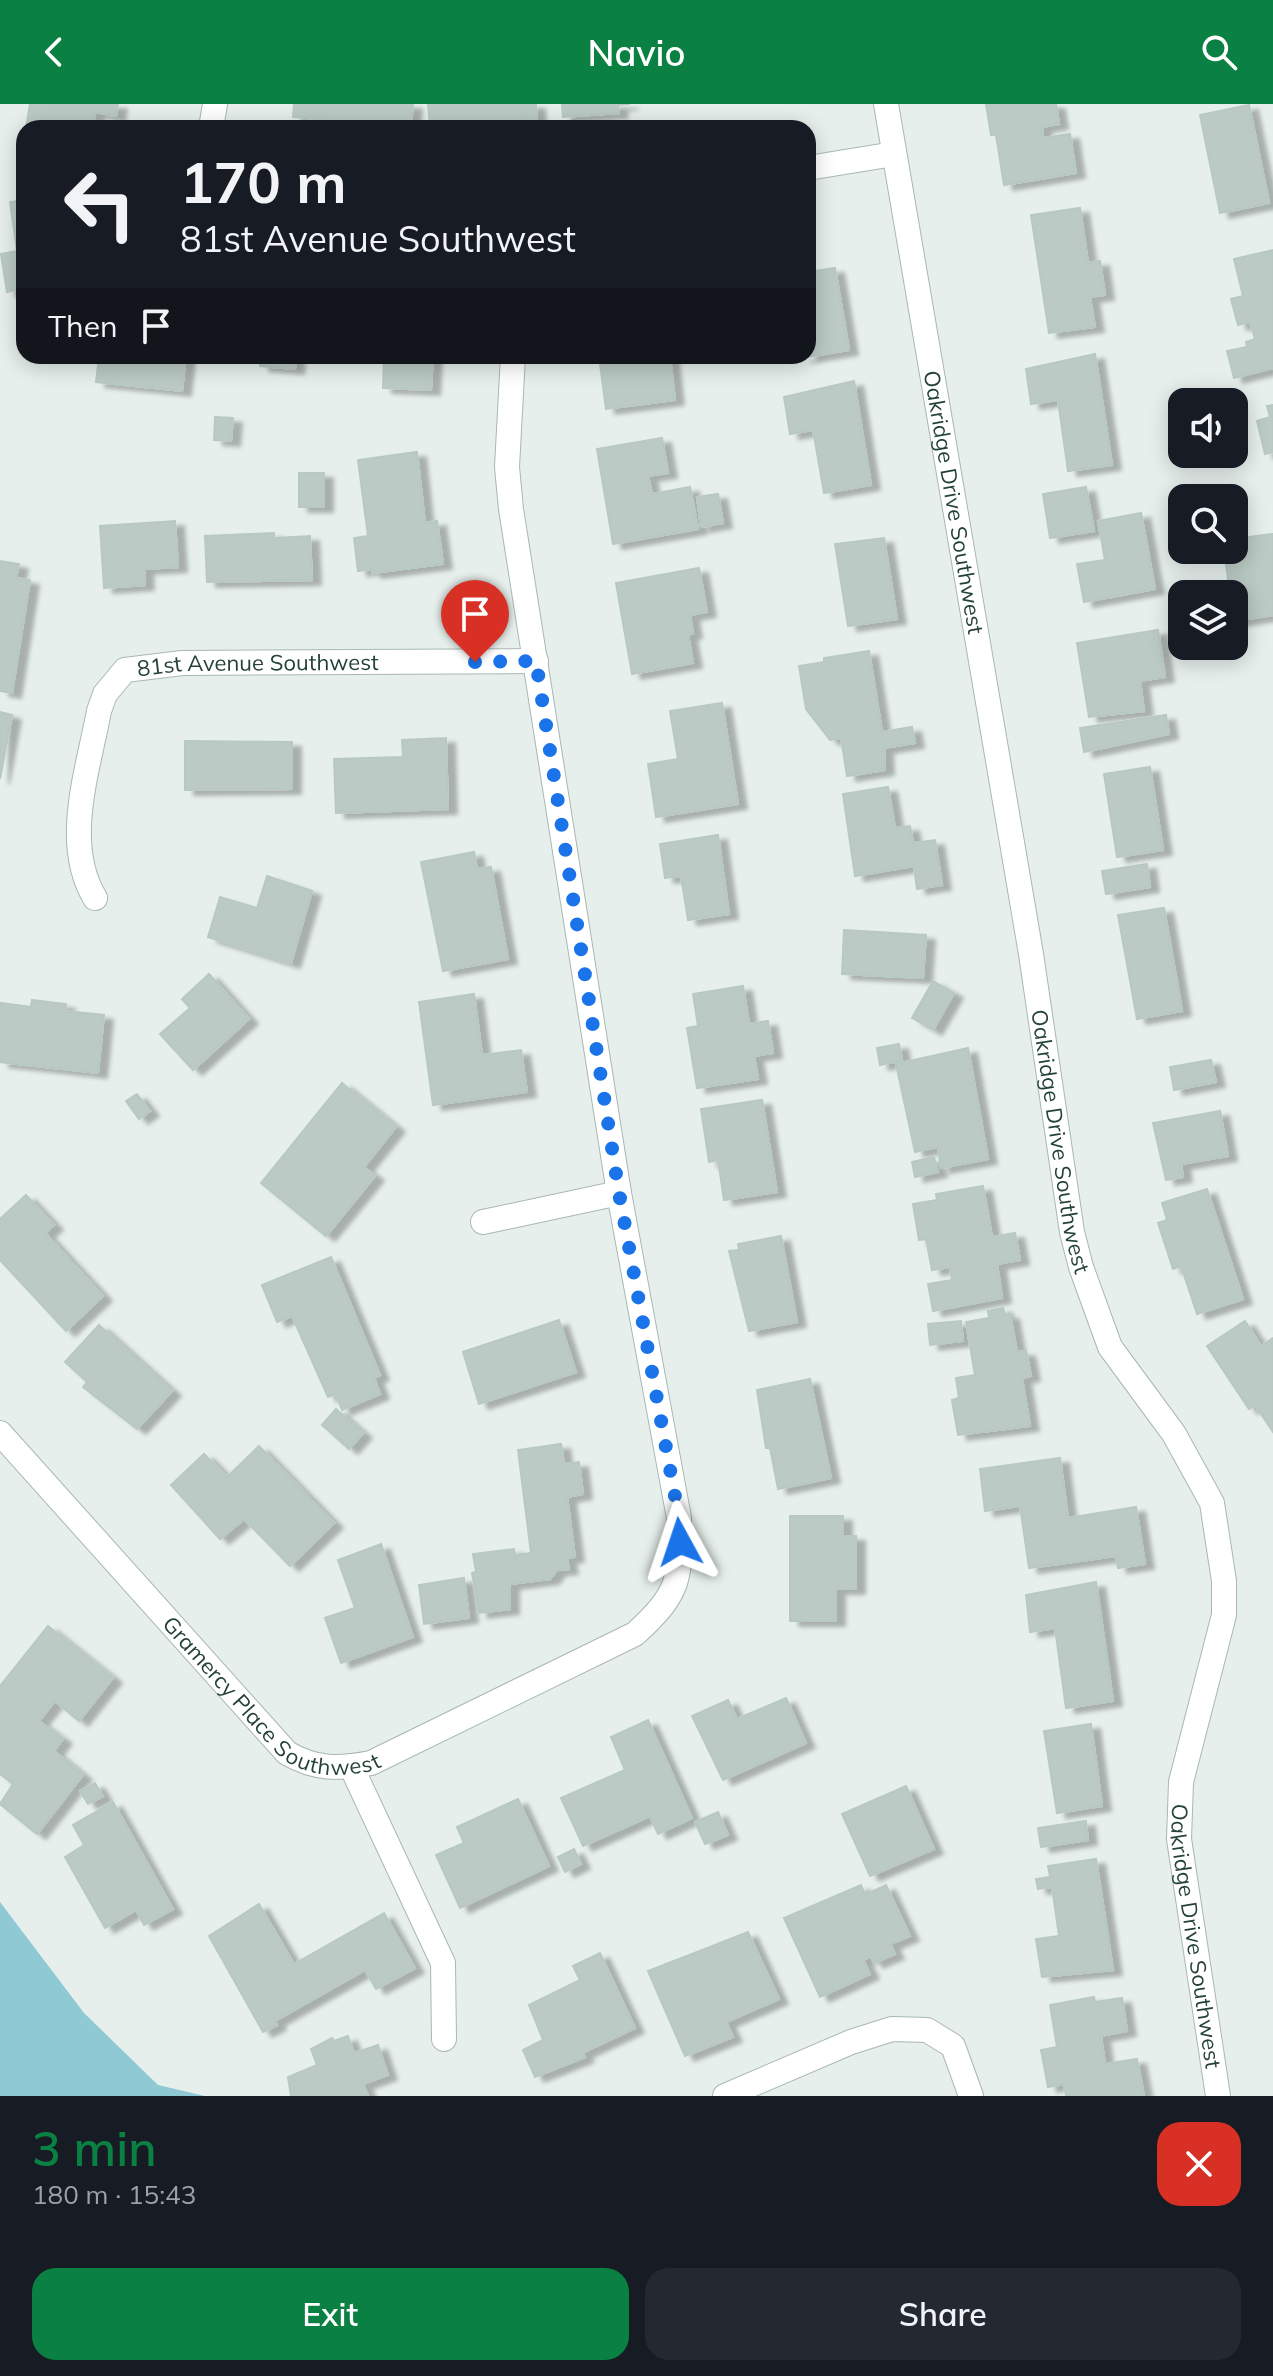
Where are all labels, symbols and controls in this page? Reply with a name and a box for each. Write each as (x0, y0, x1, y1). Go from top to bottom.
icon: back (32, 30, 76, 74)
text: Navio (588, 30, 685, 75)
icon: search (1197, 30, 1241, 74)
text: 170 m (180, 147, 347, 217)
icon: left (48, 152, 152, 256)
text: 81st Avenue Southwest (180, 216, 576, 261)
icon: arrive (134, 304, 178, 348)
text: Then (48, 307, 118, 345)
street label: Oakridge Drive Southwest (918, 368, 990, 636)
map controls (1168, 388, 1248, 660)
button: sound (1168, 388, 1248, 468)
button: search (1168, 484, 1248, 564)
pin (441, 580, 509, 662)
button: layers (1168, 580, 1248, 660)
icon: arrive (453, 592, 497, 636)
street label: 81st Avenue Southwest (135, 648, 379, 682)
street label: Oakridge Drive Southwest (1025, 1008, 1096, 1278)
position arrow (638, 1500, 722, 1584)
street label: Gramercy Place Southwest (157, 1610, 385, 1781)
street label: Oakridge Drive Southwest (1164, 1803, 1228, 2071)
text: 3 min (32, 2118, 157, 2178)
button: close (1157, 2122, 1241, 2206)
text: 180 m · 15:43 (32, 2178, 196, 2211)
button: Exit (32, 2268, 629, 2360)
button: Share (645, 2268, 1241, 2360)

